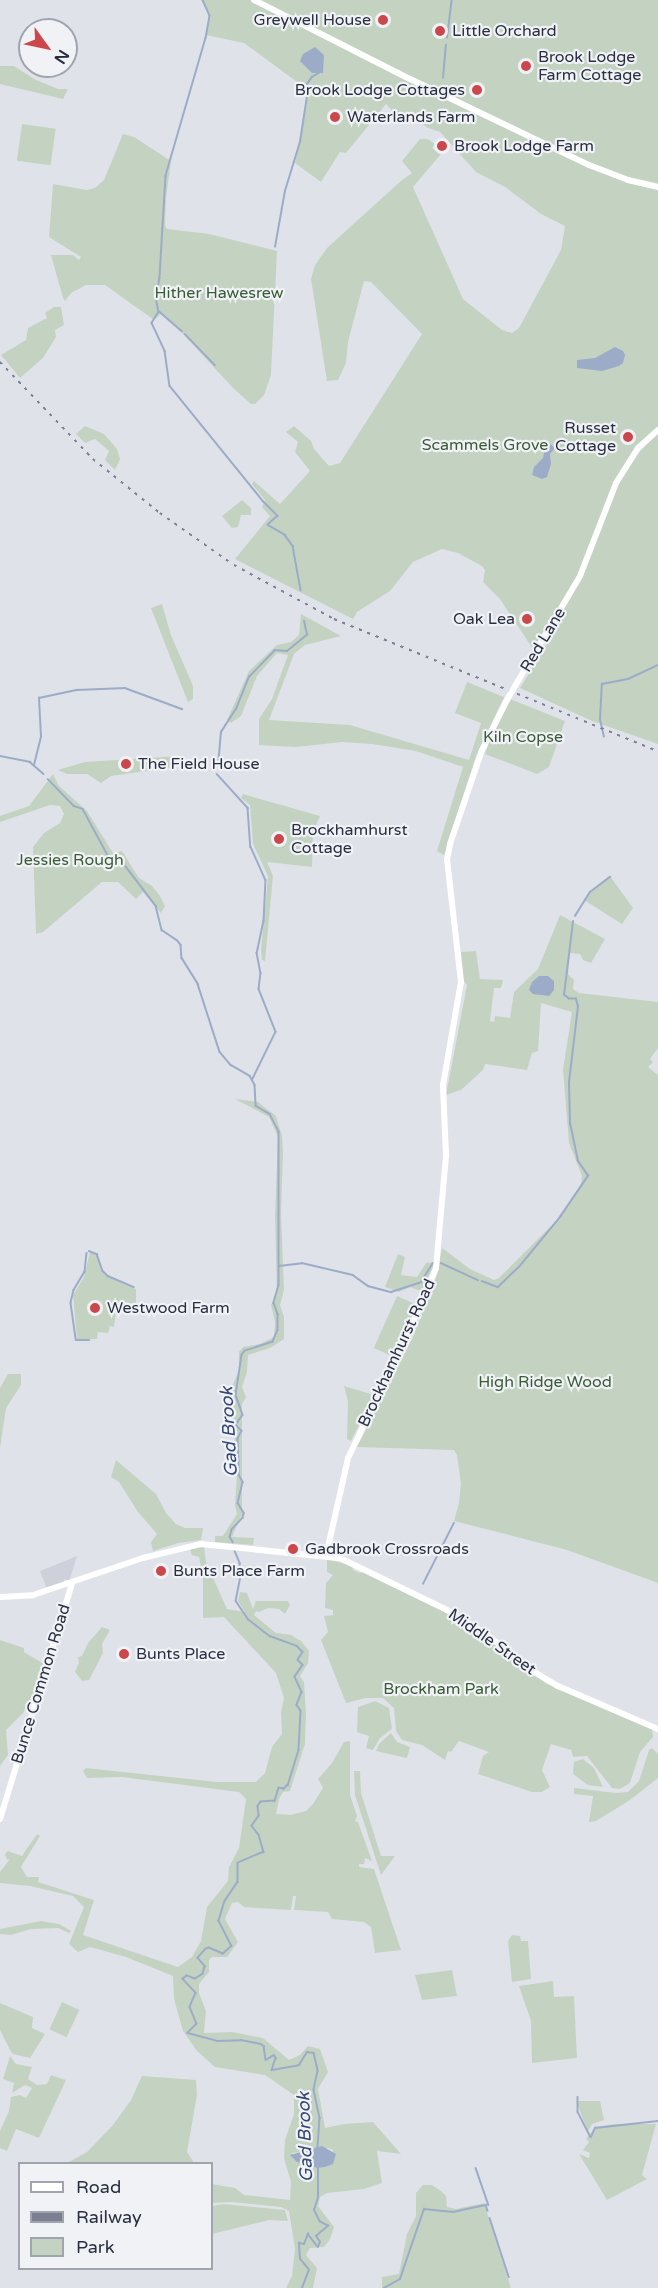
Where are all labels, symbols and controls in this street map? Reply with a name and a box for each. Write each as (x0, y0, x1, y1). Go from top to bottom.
place label: Greywell House (254, 10, 371, 30)
marker: Greywell House (376, 13, 390, 27)
north arrow (18, 18, 78, 78)
place label: Little Orchard (452, 21, 557, 41)
marker: Little Orchard (433, 24, 447, 38)
text: N (50, 46, 73, 68)
place label: Brook Lodge Farm Cottage (538, 47, 641, 85)
marker: Brook Lodge Farm Cottage (519, 59, 533, 73)
place label: Brook Lodge Cottages (295, 80, 465, 100)
marker: Brook Lodge Cottages (470, 83, 484, 97)
place label: Waterlands Farm (347, 107, 475, 127)
marker: Waterlands Farm (328, 110, 342, 124)
place label: Brook Lodge Farm (454, 136, 594, 156)
marker: Brook Lodge Farm (435, 139, 449, 153)
park label: Hither Hawesrew (155, 283, 283, 303)
place label: Russet Cottage (555, 418, 616, 456)
marker: Russet Cottage (621, 430, 635, 444)
park label: Scammels Grove (422, 435, 548, 455)
street label: Red Lane (516, 604, 570, 676)
place label: Oak Lea (453, 609, 515, 629)
marker: Oak Lea (520, 612, 534, 626)
park label: Kiln Copse (483, 727, 563, 747)
place label: The Field House (138, 754, 260, 774)
marker: The Field House (119, 757, 133, 771)
place label: Brockhamhurst Cottage (291, 820, 408, 858)
marker: Brockhamhurst Cottage (272, 832, 286, 846)
park label: Jessies Rough (16, 850, 124, 870)
street label: Brockhamhurst Road (354, 1276, 440, 1430)
place label: Westwood Farm (107, 1298, 230, 1318)
marker: Westwood Farm (88, 1301, 102, 1315)
park label: High Ridge Wood (478, 1372, 612, 1392)
water label: Gad Brook (216, 1386, 242, 1478)
place label: Gadbrook Crossroads (305, 1539, 469, 1559)
marker: Gadbrook Crossroads (286, 1542, 300, 1556)
place label: Bunts Place Farm (173, 1561, 305, 1581)
marker: Bunts Place Farm (154, 1564, 168, 1578)
street label: Bunce Common Road (8, 1602, 74, 1766)
street label: Middle Street (445, 1605, 539, 1679)
place label: Bunts Place (136, 1644, 225, 1664)
marker: Bunts Place (117, 1647, 131, 1661)
park label: Brockham Park (383, 1679, 499, 1699)
water label: Gad Brook (293, 2091, 317, 2183)
legend (18, 2162, 213, 2270)
text: Road (76, 2176, 121, 2198)
text: Railway (76, 2206, 142, 2228)
text: Park (76, 2236, 114, 2258)

